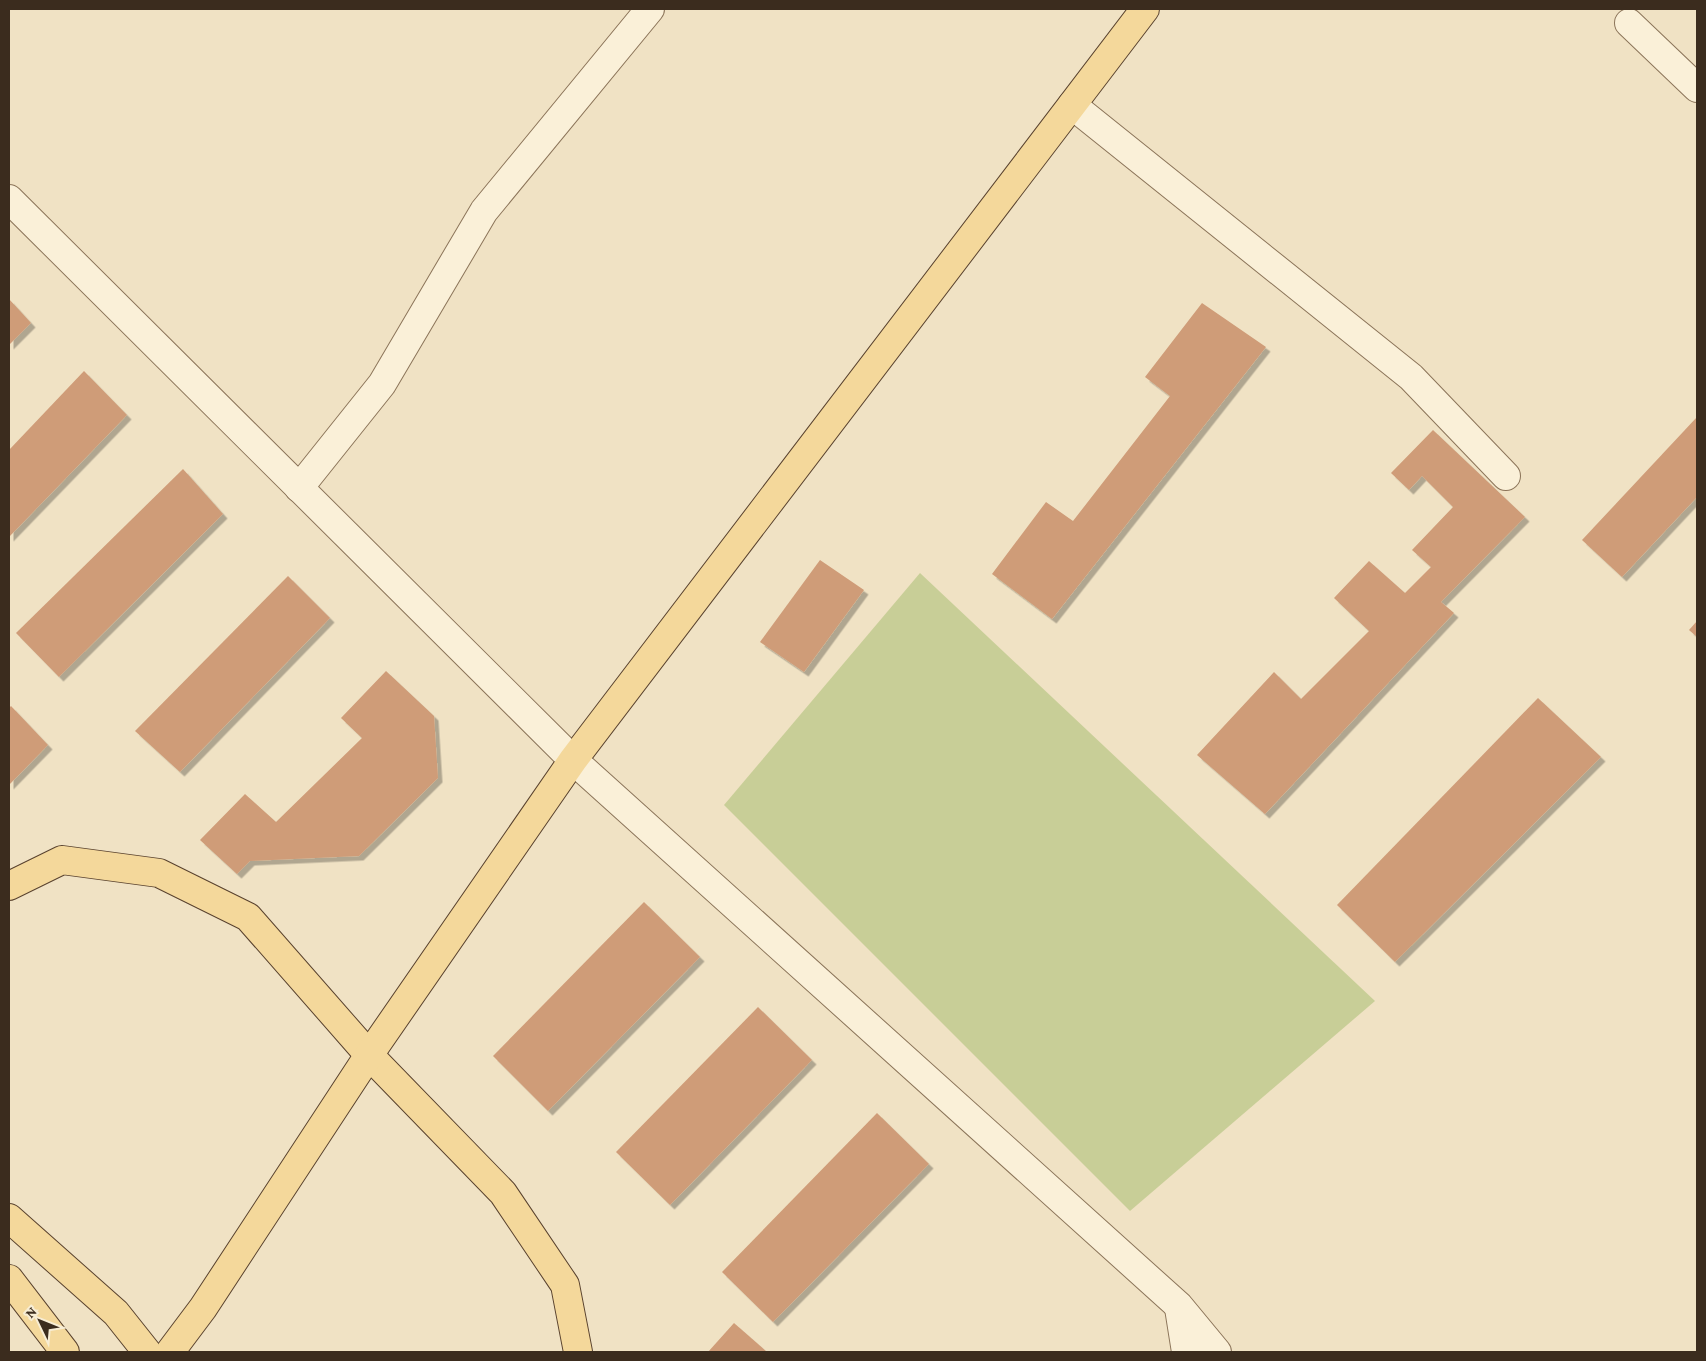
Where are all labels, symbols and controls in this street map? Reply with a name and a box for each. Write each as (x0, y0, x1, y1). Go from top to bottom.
north arrow (15, 1296, 65, 1346)
text: N (21, 1303, 40, 1321)

